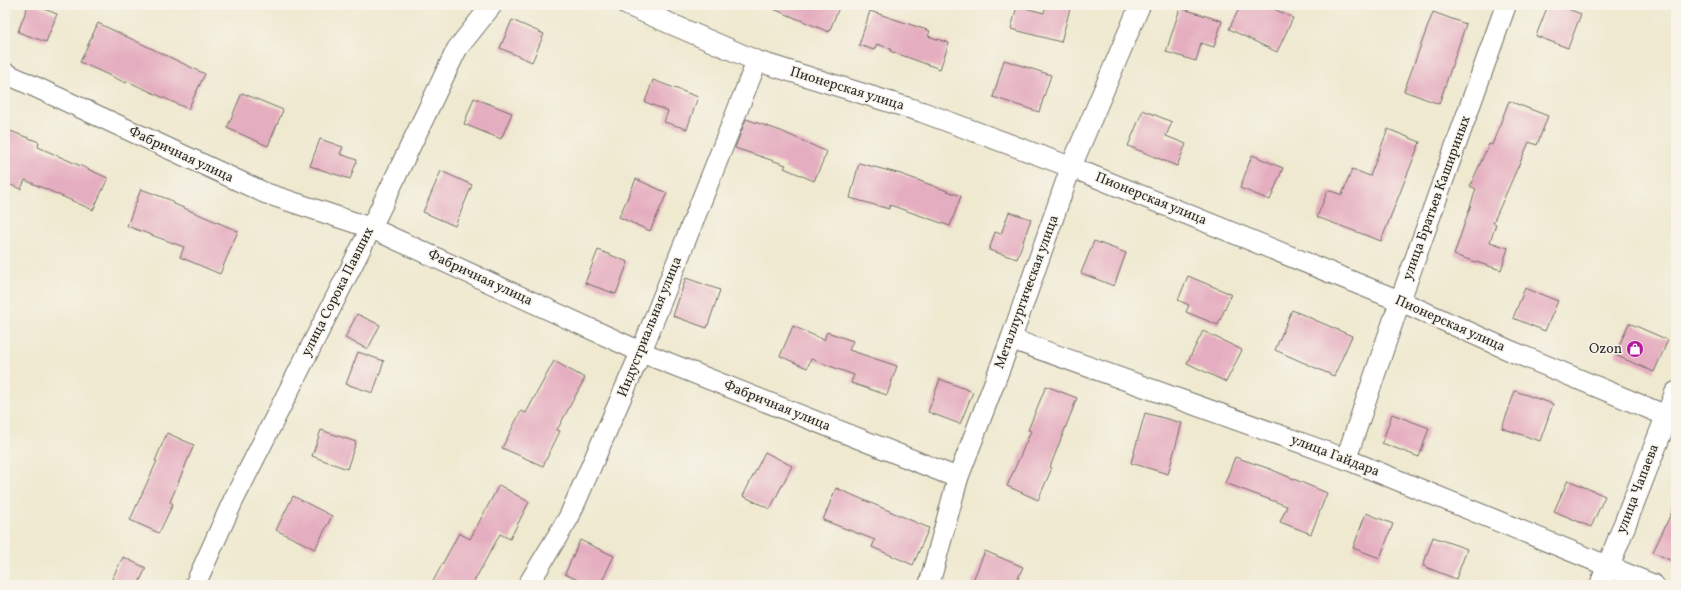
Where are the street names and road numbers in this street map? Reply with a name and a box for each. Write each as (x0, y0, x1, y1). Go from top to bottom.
street label: Пионерская улица (787, 63, 907, 115)
street label: улица Братьев Кашириных (1398, 113, 1476, 283)
street label: Фабричная улица (125, 122, 237, 188)
street label: Пионерская улица (1092, 168, 1210, 230)
street label: Металлургическая улица (990, 213, 1064, 371)
street label: улица Сорока Павших (297, 224, 379, 360)
street label: Фабричная улица (424, 245, 536, 311)
street label: Индустриальная улица (613, 254, 687, 400)
street label: Пионерская улица (1392, 291, 1508, 357)
street label: Фабричная улица (721, 376, 833, 436)
street label: улица Гайдара (1288, 430, 1382, 482)
street label: улица Чапаева (1612, 442, 1664, 536)

